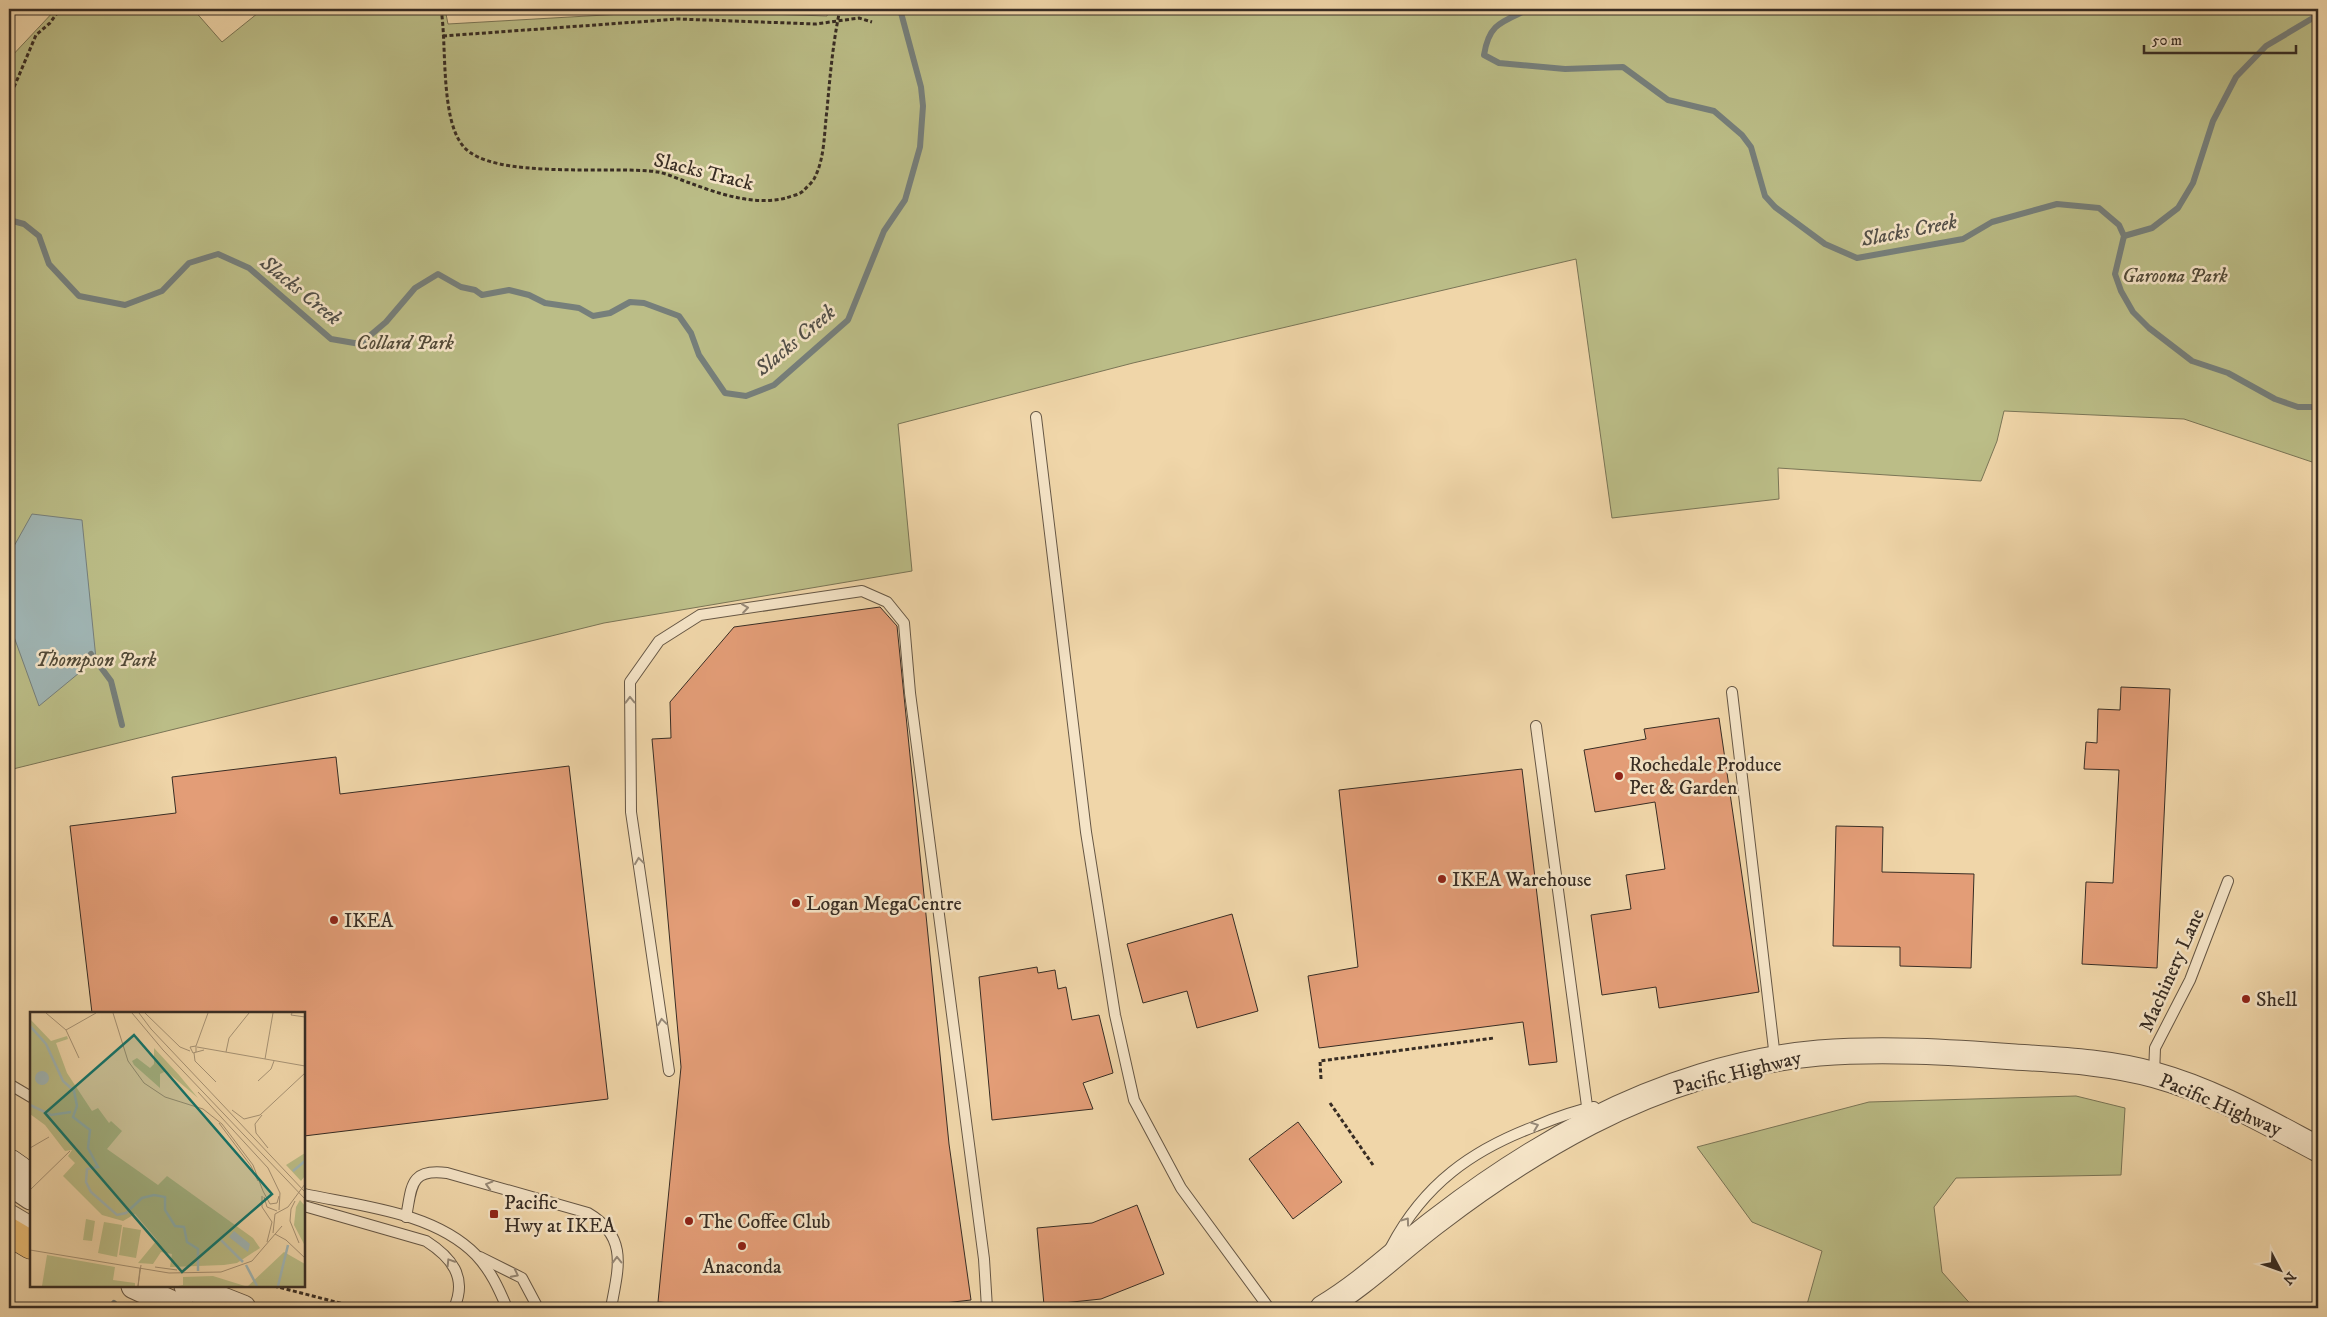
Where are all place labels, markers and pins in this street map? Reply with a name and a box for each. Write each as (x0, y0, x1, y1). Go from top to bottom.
place label: Rochedale Produce Pet & Garden (1629, 753, 1782, 801)
marker: Rochedale Produce Pet & Garden (1613, 770, 1625, 782)
place label: IKEA Warehouse (1452, 868, 1592, 893)
marker: IKEA Warehouse (1436, 873, 1448, 885)
place label: Logan MegaCentre (806, 892, 962, 917)
marker: Logan MegaCentre (790, 897, 802, 909)
place label: IKEA (344, 909, 393, 934)
marker: IKEA (328, 914, 340, 926)
place label: Shell (2256, 988, 2297, 1013)
marker: Shell (2240, 993, 2252, 1005)
place label: Pacific Hwy at IKEA (504, 1191, 616, 1239)
marker: Pacific Hwy at IKEA (488, 1208, 500, 1220)
place label: The Coffee Club (699, 1210, 830, 1235)
marker: The Coffee Club (683, 1215, 695, 1227)
marker: Anaconda (736, 1240, 748, 1252)
place label: Anaconda (703, 1255, 782, 1280)

